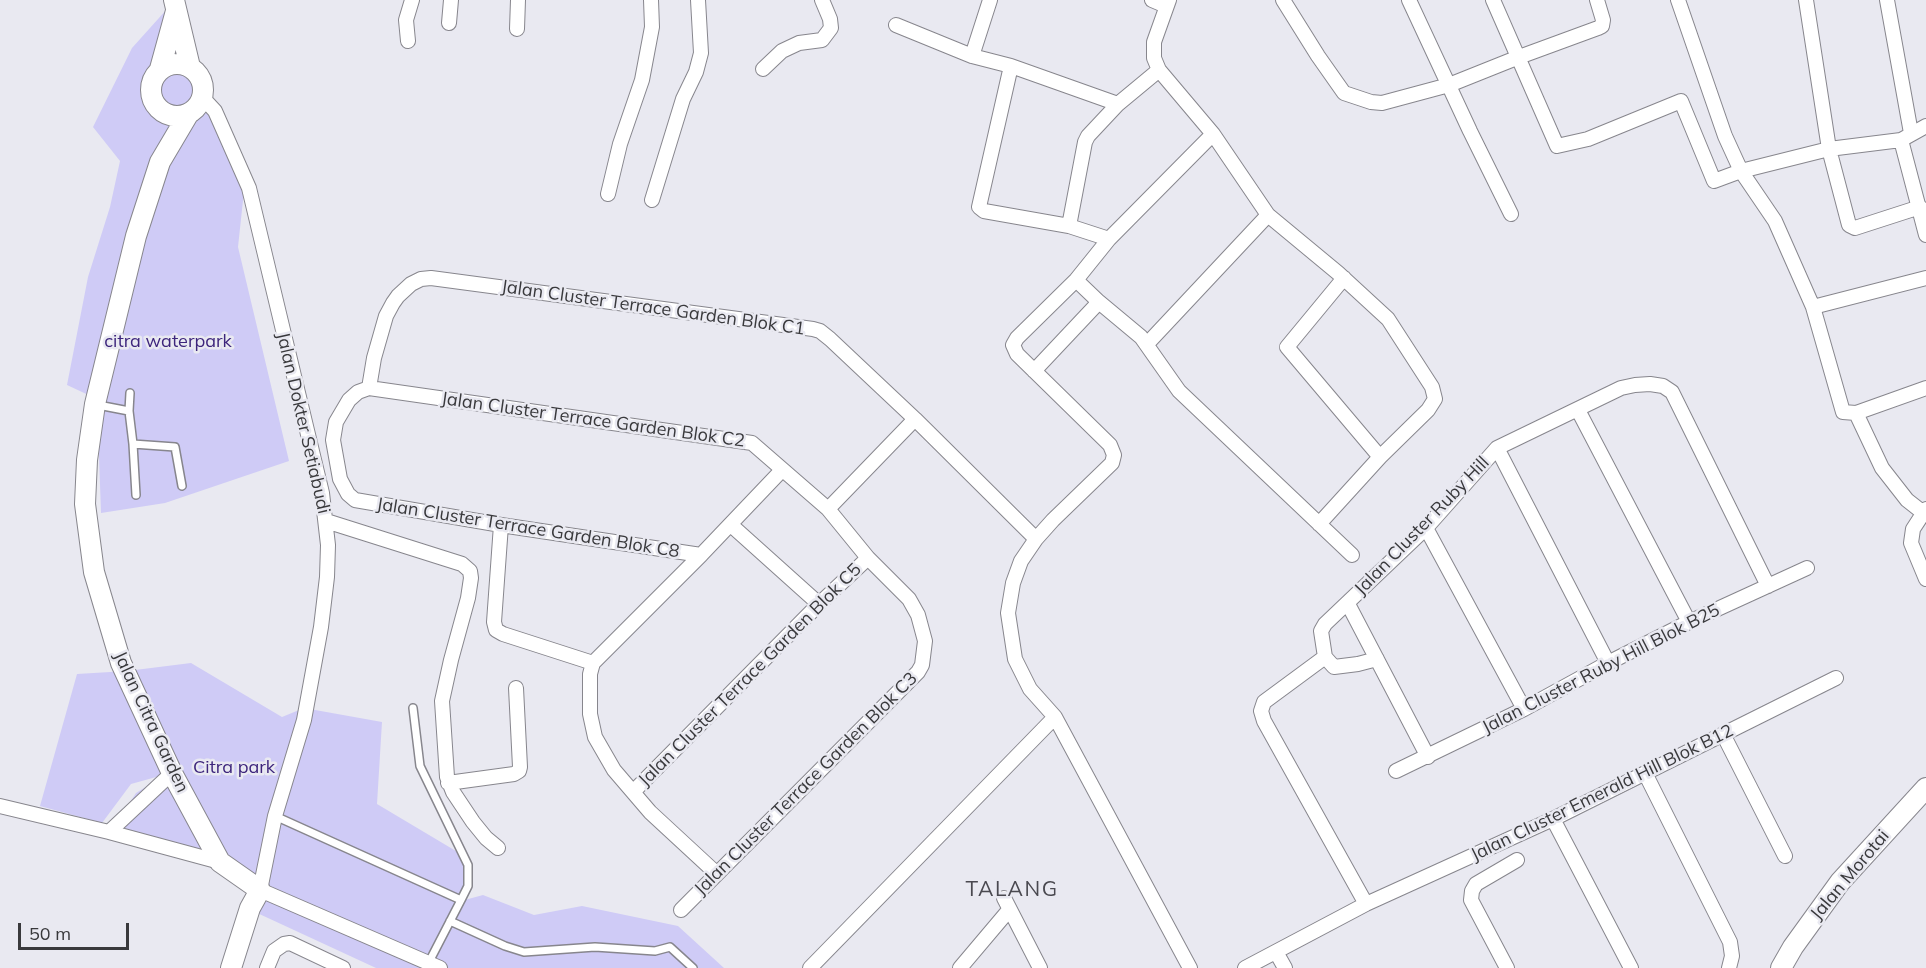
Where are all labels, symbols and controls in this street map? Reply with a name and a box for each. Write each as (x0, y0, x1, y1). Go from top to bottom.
street label: Jalan Cluster Terrace Garden Blok C1 (500, 276, 806, 340)
street label: Jalan Dokter Setiabudi (272, 330, 334, 516)
park label: citra waterpark (104, 331, 232, 353)
street label: Jalan Cluster Terrace Garden Blok C2 (440, 388, 746, 452)
street label: Jalan Cluster Ruby Hill (1350, 452, 1494, 600)
street label: Jalan Cluster Terrace Garden Blok C8 (375, 493, 681, 563)
street label: Jalan Cluster Terrace Garden Blok C5 (634, 559, 866, 791)
street label: Jalan Cluster Ruby Hill Blok B25 (1479, 599, 1723, 739)
street label: Jalan Citra Garden (109, 648, 193, 796)
street label: Jalan Cluster Terrace Garden Blok C3 (690, 668, 922, 900)
street label: Jalan Cluster Emerald Hill Blok B12 (1467, 720, 1737, 866)
park label: Citra park (193, 757, 275, 779)
street label: Jalan Morotai (1806, 826, 1894, 924)
district label: TALANG (965, 877, 1059, 903)
scale bar (21, 911, 132, 949)
text: 50 m (29, 922, 71, 945)

